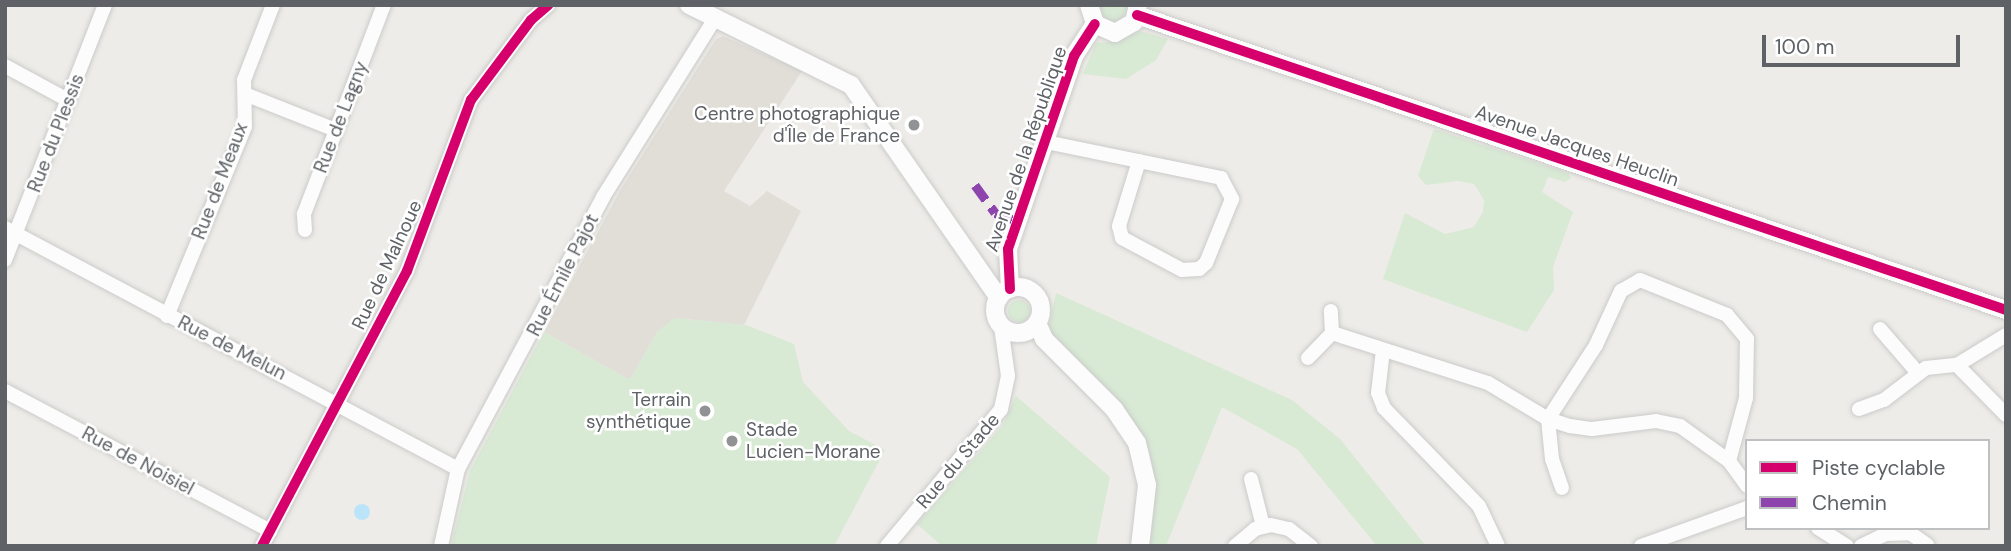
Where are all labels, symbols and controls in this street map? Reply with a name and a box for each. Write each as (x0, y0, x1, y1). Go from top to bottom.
scale bar (1766, 21, 1964, 65)
text: 100 m (1775, 33, 1835, 61)
street label: Avenue de la République (980, 43, 1072, 255)
street label: Rue de Lagny (309, 58, 373, 176)
street label: Rue du Plessis (23, 71, 89, 195)
street label: Avenue Jacques Heuclin (1472, 100, 1682, 192)
place label: Centre photographique d'Île de France (694, 103, 900, 147)
marker: Centre photographique d'Île de France (906, 117, 922, 133)
street label: Rue de Meaux (187, 119, 253, 243)
street label: Rue de Malnoue (347, 197, 427, 333)
street label: Rue Émile Pajot (522, 210, 604, 340)
street label: Rue de Melun (174, 311, 290, 385)
place label: Terrain synthétique (586, 389, 691, 433)
marker: Terrain synthétique (697, 403, 713, 419)
street label: Rue du Stade (912, 409, 1004, 513)
place label: Stade Lucien-Morane (746, 419, 881, 463)
street label: Rue de Noisiel (78, 422, 198, 500)
marker: Stade Lucien-Morane (724, 433, 740, 449)
legend (1745, 439, 1990, 530)
text: Piste cyclable (1812, 454, 1945, 482)
text: Chemin (1812, 489, 1887, 517)

